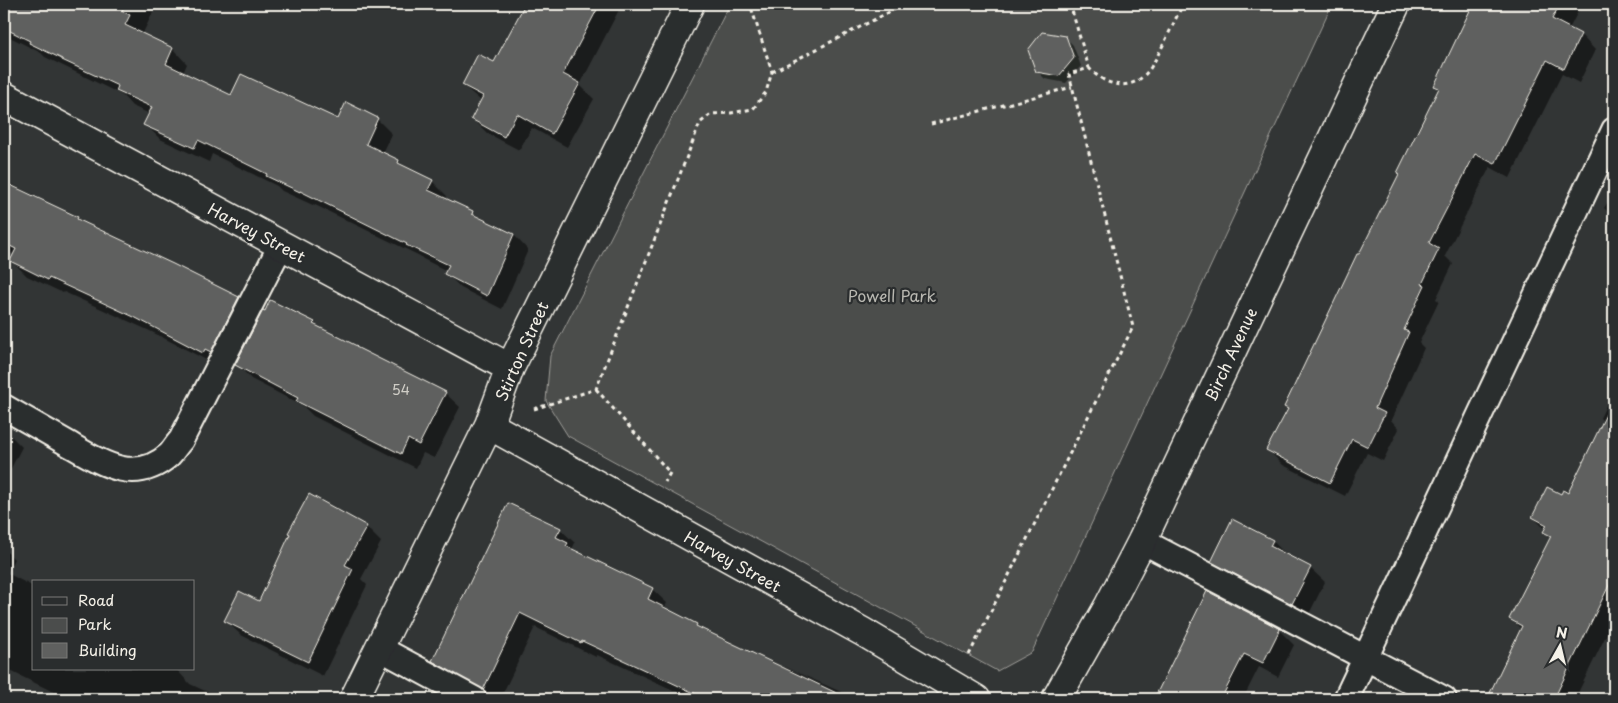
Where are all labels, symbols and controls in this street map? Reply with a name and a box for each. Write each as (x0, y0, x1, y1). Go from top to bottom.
street label: Harvey Street (204, 196, 311, 268)
park label: Powell Park (848, 283, 936, 307)
street label: Stirton Street (488, 297, 554, 405)
street label: Birch Avenue (1198, 303, 1262, 405)
house number: 54 (392, 379, 410, 400)
street label: Harvey Street (680, 524, 786, 598)
legend (32, 580, 195, 670)
text: Road (78, 588, 114, 611)
text: Park (78, 612, 112, 635)
north arrow (1536, 620, 1586, 670)
text: N (1555, 621, 1569, 644)
text: Building (78, 638, 137, 661)

